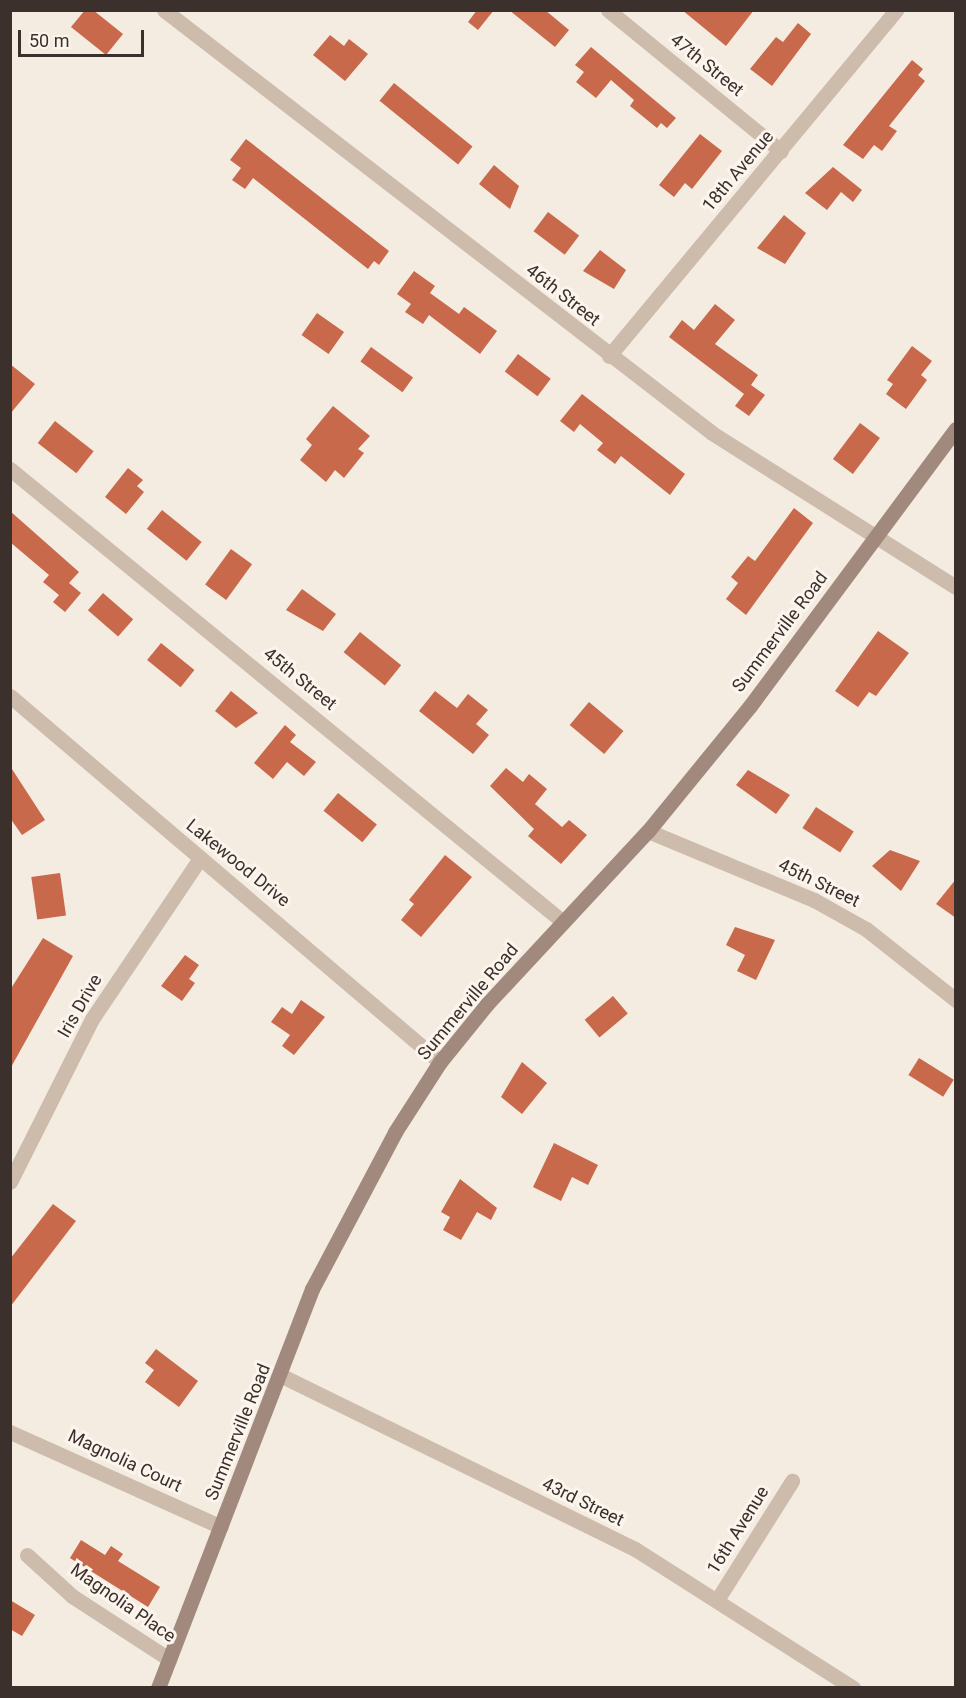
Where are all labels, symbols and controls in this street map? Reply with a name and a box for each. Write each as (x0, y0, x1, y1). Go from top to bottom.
scale bar (21, 18, 147, 56)
street label: 47th Street (666, 29, 748, 101)
text: 50 m (29, 30, 69, 51)
street label: 18th Avenue (698, 126, 778, 216)
street label: 46th Street (522, 259, 604, 331)
street label: Summerville Road (728, 568, 832, 696)
street label: 45th Street (259, 643, 341, 715)
street label: Lakewood Drive (182, 815, 294, 911)
street label: 45th Street (775, 854, 863, 912)
street label: Summerville Road (413, 939, 523, 1065)
street label: Iris Drive (53, 970, 107, 1042)
street label: Summerville Road (201, 1361, 275, 1503)
street label: Magnolia Court (65, 1425, 185, 1497)
street label: 43rd Street (539, 1473, 627, 1531)
street label: 16th Avenue (703, 1482, 773, 1578)
street label: Magnolia Place (66, 1559, 180, 1647)

